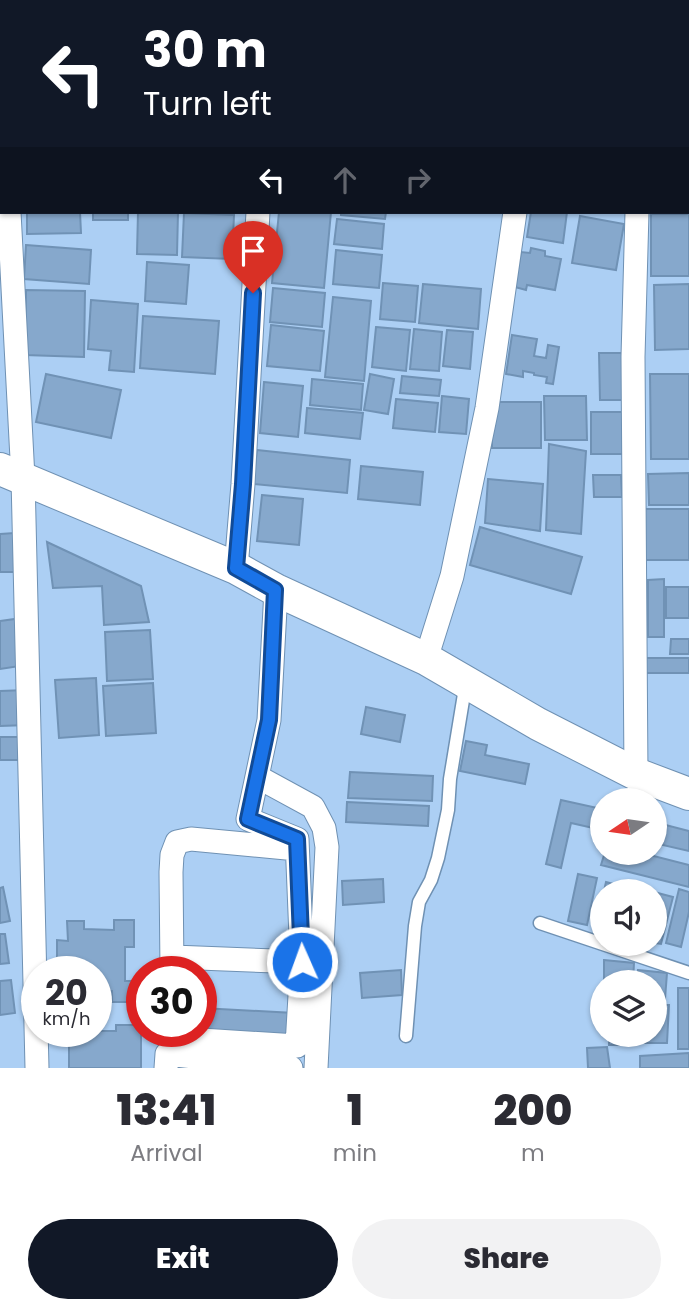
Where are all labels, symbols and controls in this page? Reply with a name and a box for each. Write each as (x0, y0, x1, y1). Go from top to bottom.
text: 30 m (143, 16, 267, 84)
icon: left (28, 28, 119, 119)
text: Turn left (143, 81, 272, 126)
icon: left (253, 161, 291, 199)
icon: ahead (326, 161, 364, 199)
icon: right (399, 161, 437, 199)
pin (223, 221, 283, 293)
icon: arrive (234, 232, 272, 270)
north arrow (590, 788, 667, 864)
map controls (590, 788, 667, 1047)
button: sound (590, 879, 667, 956)
position arrow (265, 925, 339, 999)
speed limit sign: 30 (126, 956, 217, 1047)
text: 20 (45, 968, 88, 1017)
button: layers (590, 970, 667, 1047)
text: km/h (43, 1006, 90, 1031)
text: 13:41 (116, 1081, 216, 1140)
text: 1 (347, 1081, 363, 1140)
text: 200 (493, 1081, 572, 1140)
text: Arrival (130, 1137, 203, 1169)
text: min (333, 1137, 377, 1169)
text: m (521, 1137, 545, 1169)
button: Exit (28, 1219, 338, 1299)
button: Share (352, 1219, 661, 1299)

